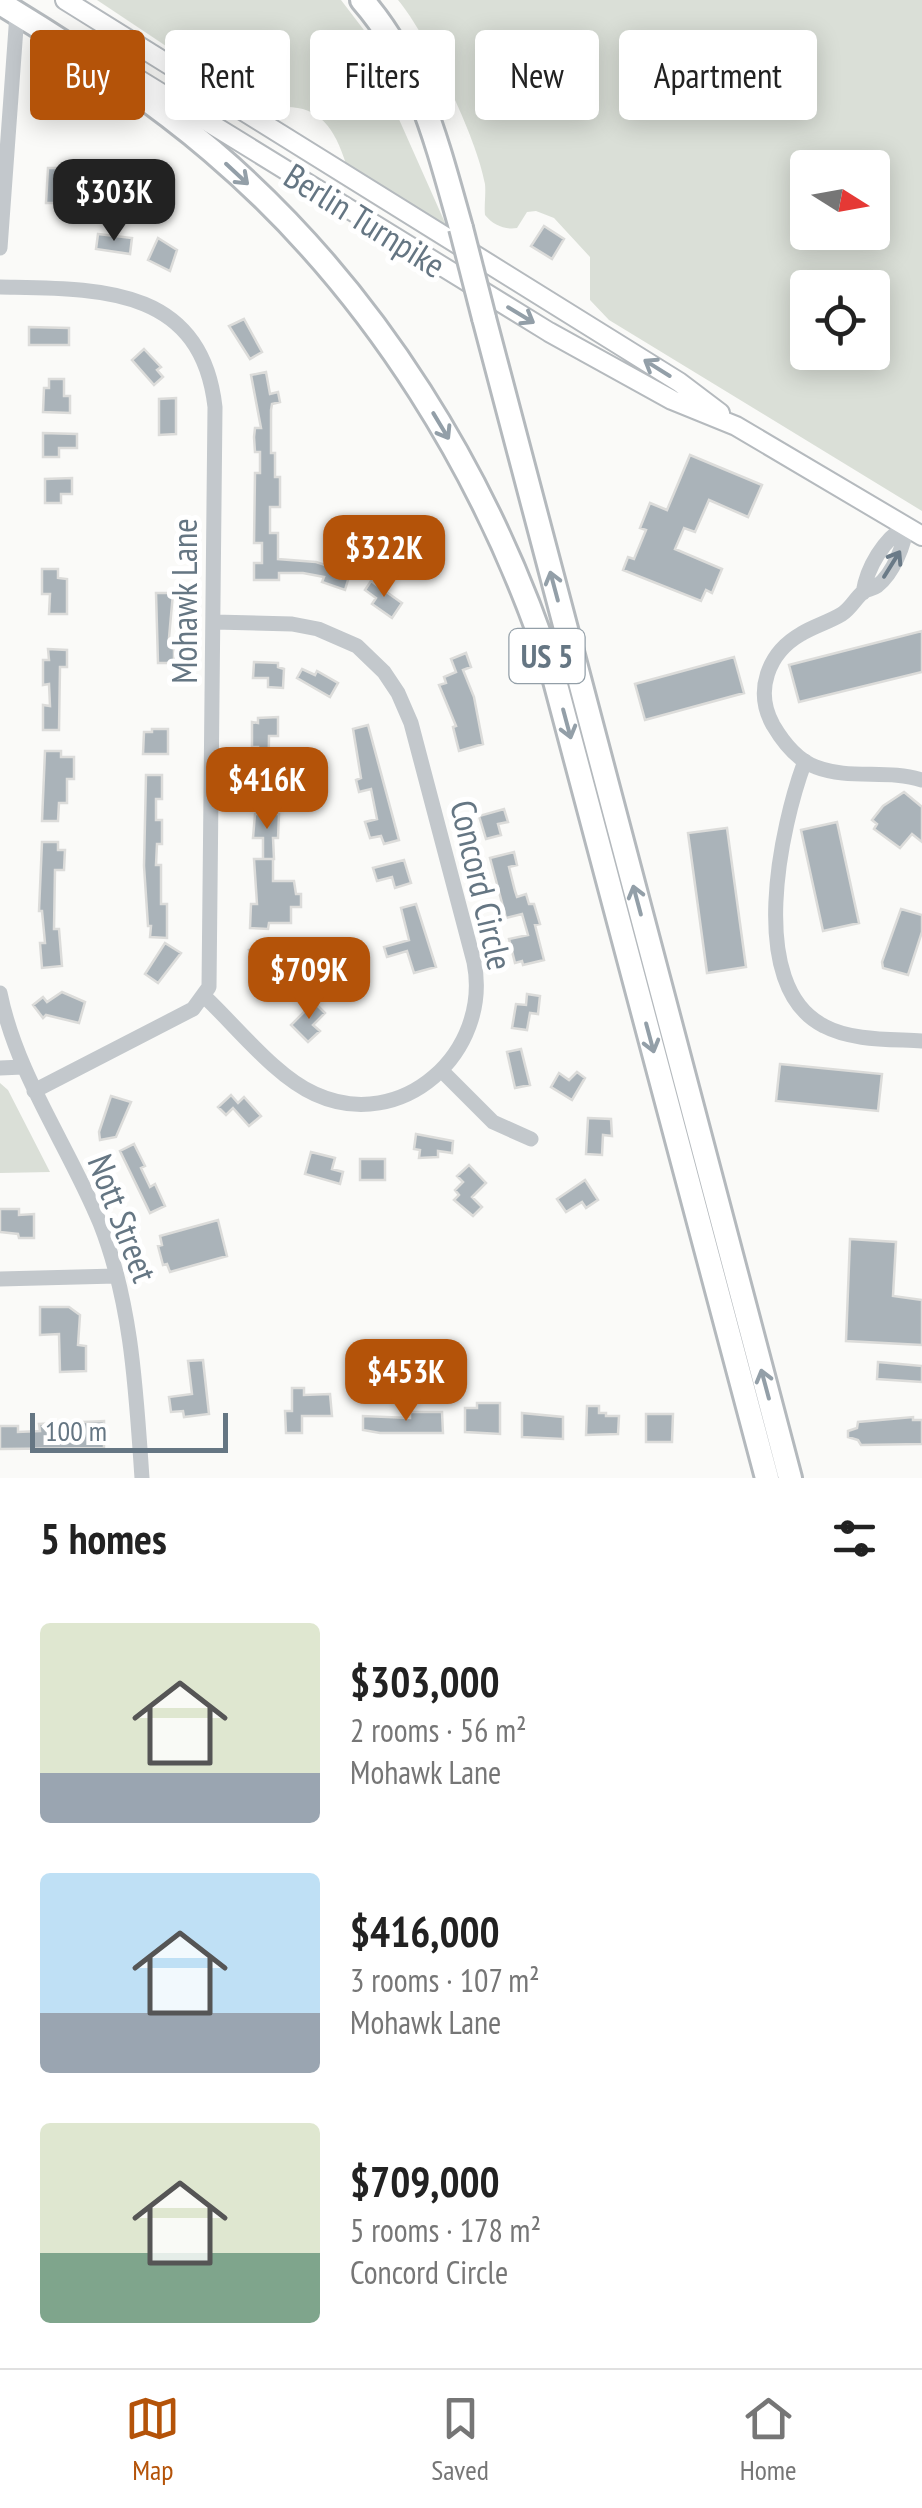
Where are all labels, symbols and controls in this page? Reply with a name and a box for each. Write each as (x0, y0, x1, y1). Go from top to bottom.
chip: Buy (30, 30, 145, 120)
chip: Rent (165, 30, 290, 120)
chip: Filters (310, 30, 455, 120)
chip: New (475, 30, 599, 120)
chip: Apartment (619, 30, 817, 120)
north arrow (790, 150, 890, 250)
map controls (790, 150, 890, 370)
street label: Berlin Turnpike (276, 152, 454, 288)
pin: $303K (44, 159, 184, 244)
one-way arrow (224, 162, 249, 185)
text: $303K (75, 170, 153, 212)
button: locate (790, 270, 890, 370)
one-way arrow (506, 305, 535, 325)
one-way arrow (643, 358, 672, 379)
one-way arrow (431, 411, 451, 440)
pin: $322K (314, 515, 454, 600)
street label: Mohawk Lane (161, 518, 207, 684)
text: $322K (345, 526, 423, 568)
one-way arrow (882, 550, 902, 579)
one-way arrow (544, 571, 563, 602)
road number: US 5 (510, 629, 584, 683)
one-way arrow (558, 708, 577, 739)
pin: $416K (197, 747, 337, 832)
text: $416K (228, 758, 306, 800)
street label: Concord Circle (440, 796, 524, 974)
one-way arrow (627, 885, 646, 916)
pin: $709K (239, 937, 379, 1022)
text: $709K (270, 948, 348, 990)
one-way arrow (642, 1022, 661, 1054)
street label: Nott Street (78, 1148, 168, 1289)
pin: $453K (336, 1339, 476, 1424)
text: $453K (367, 1350, 445, 1392)
one-way arrow (755, 1369, 774, 1400)
scale bar (30, 1408, 228, 1452)
text: 100 m (45, 1412, 107, 1449)
text: 5 homes (40, 1511, 167, 1566)
icon: filters (827, 1511, 882, 1566)
text: $303,000 (350, 1654, 500, 1709)
icon: home (120, 1663, 240, 1783)
text: 2 rooms · 56 m² (350, 1709, 527, 1751)
text: Mohawk Lane (350, 1751, 501, 1793)
text: $416,000 (350, 1904, 500, 1959)
icon: home (120, 1913, 240, 2033)
text: 3 rooms · 107 m² (350, 1959, 540, 2001)
text: Mohawk Lane (350, 2001, 501, 2043)
text: $709,000 (350, 2154, 500, 2209)
icon: home (120, 2163, 240, 2283)
text: 5 rooms · 178 m² (350, 2209, 541, 2251)
text: Concord Circle (350, 2251, 508, 2293)
tab: Map (125, 2391, 180, 2488)
tab: Saved (431, 2391, 489, 2488)
tab: Home (740, 2391, 797, 2488)

